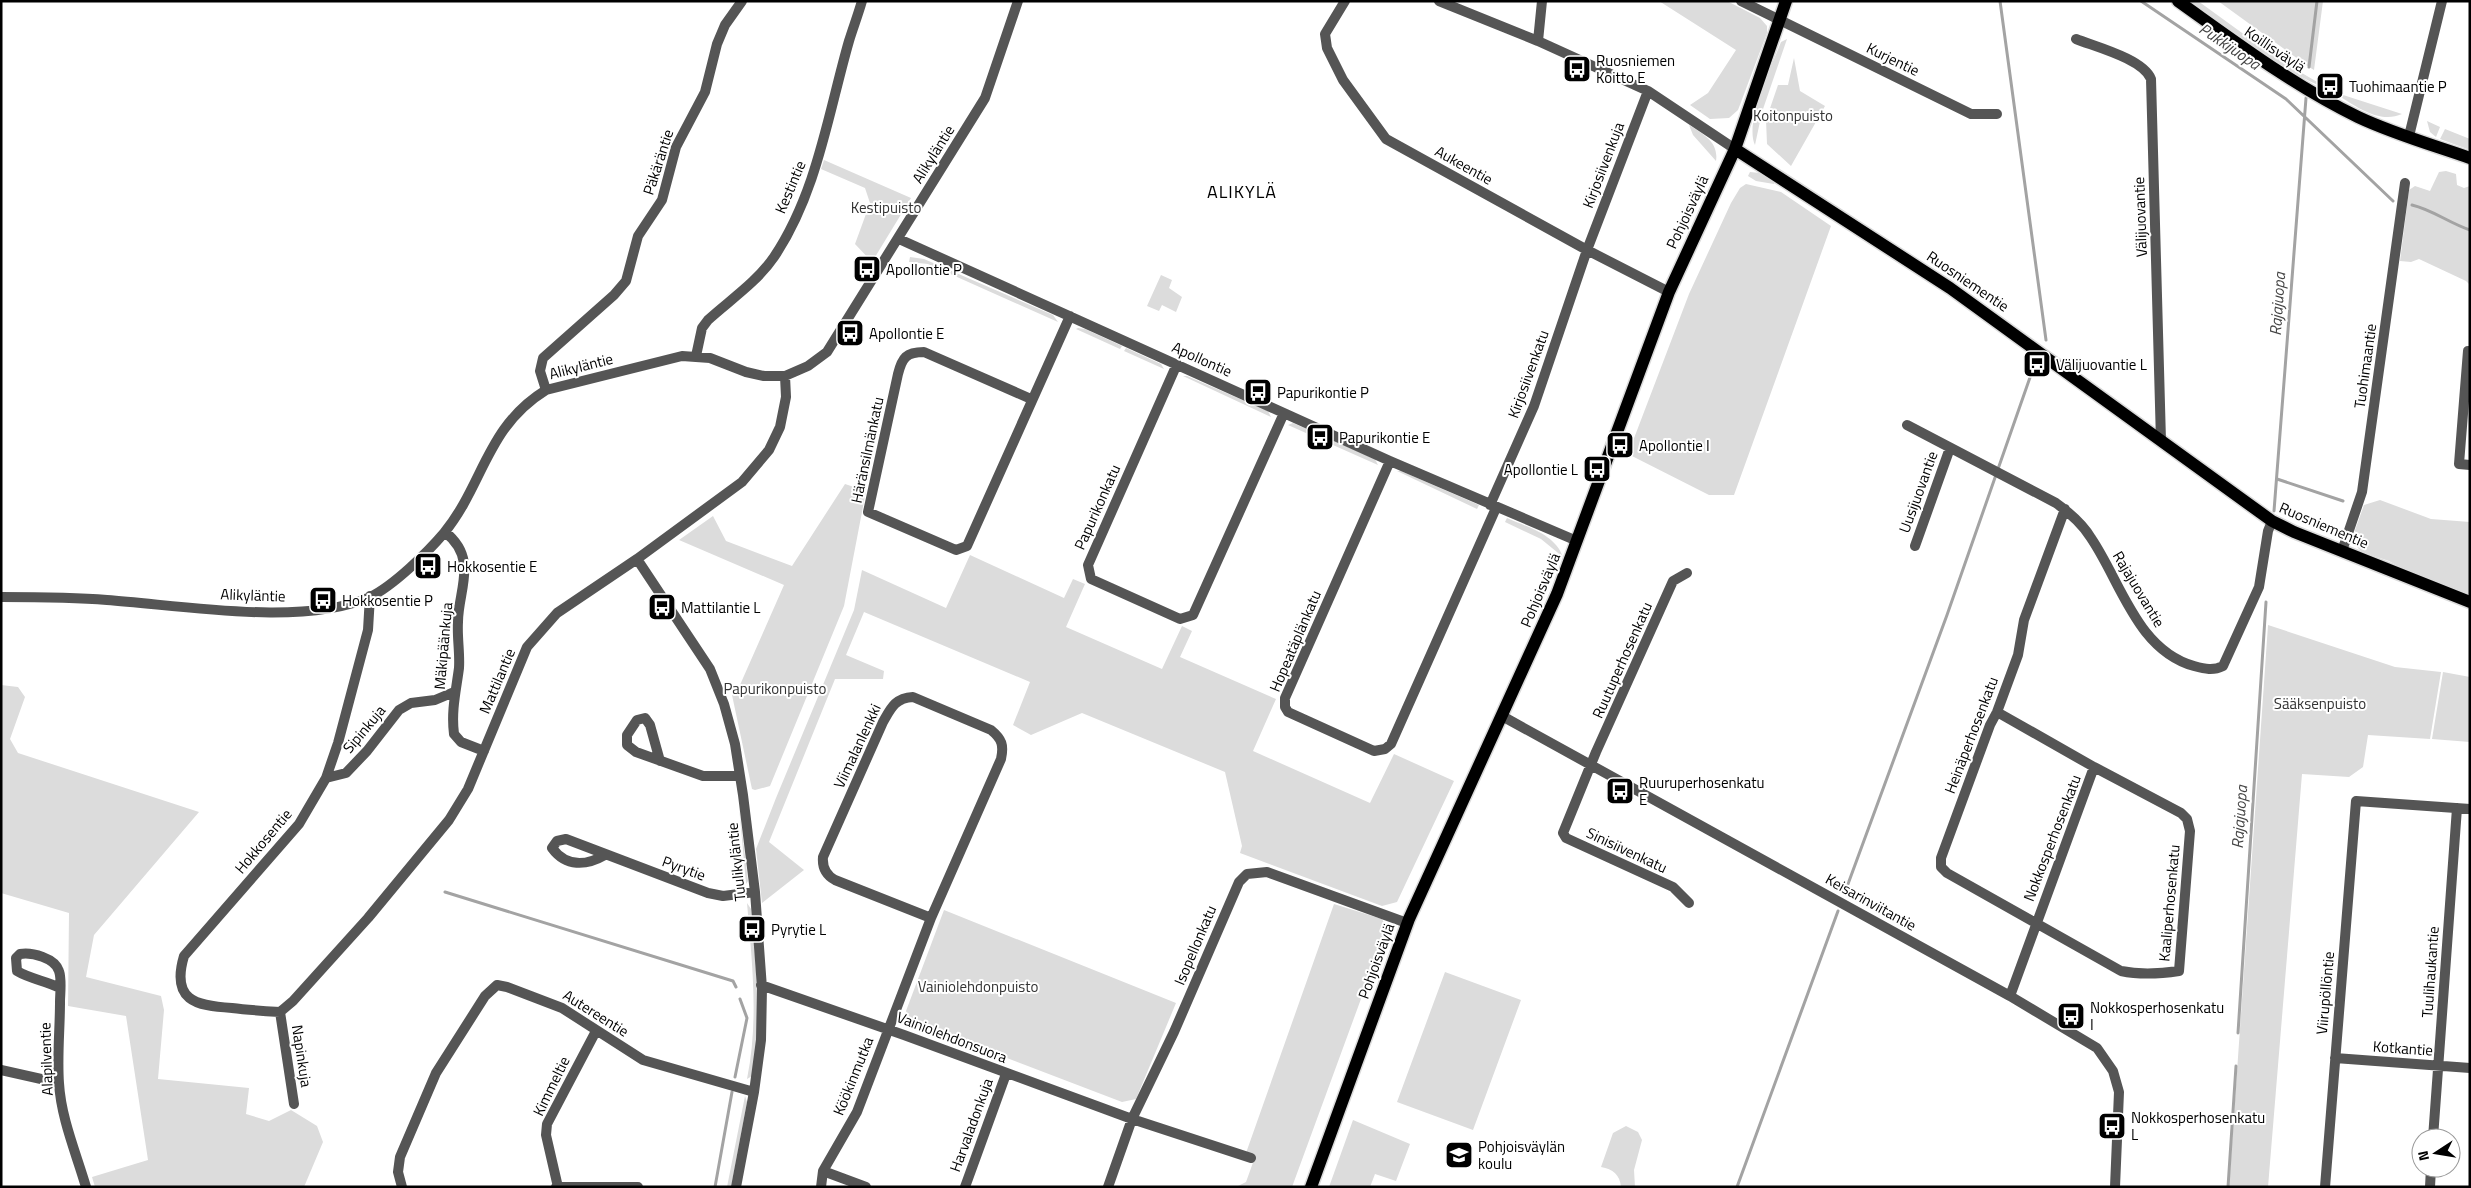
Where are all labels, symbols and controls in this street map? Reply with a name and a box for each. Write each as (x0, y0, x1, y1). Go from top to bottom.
water label: Pukkijuopa (2195, 17, 2266, 76)
street label: Koillisväylä (2240, 20, 2311, 78)
street label: Kurjentie (1863, 36, 1923, 82)
place label: Ruosniemen Koitto E (1596, 49, 1675, 89)
bus stop icon: Ruosniemen Koitto E (1562, 54, 1592, 84)
bus stop icon: Tuohimaantie P (2315, 71, 2345, 101)
place label: Tuohimaantie P (2349, 75, 2447, 98)
park label: Koitonpuisto (1753, 104, 1833, 127)
street label: Kirjosiivenkuja (1576, 118, 1630, 211)
street label: Alikyläntie (906, 120, 960, 188)
street label: Päkäräntie (637, 126, 679, 198)
street label: Aukeentie (1431, 140, 1497, 190)
street label: Kestintie (769, 157, 811, 217)
street label: Pohjoisväylä (1660, 171, 1714, 253)
street label: Välijuovantie (2127, 176, 2153, 258)
district label: ALIKYLÄ (1207, 178, 1277, 205)
park label: Kestipuisto (851, 196, 921, 219)
street label: Ruosniementie (1922, 245, 2014, 317)
bus stop icon: Apollontie P (852, 254, 882, 284)
place label: Apollontie P (886, 258, 962, 281)
water label: Rajajuopa (2263, 271, 2291, 336)
bus stop icon: Apollontie E (835, 318, 865, 348)
place label: Apollontie E (869, 322, 944, 345)
street label: Tuohimaantie (2348, 322, 2382, 410)
street label: Kirjosiivenkatu (1501, 327, 1555, 421)
street label: Apollontie (1168, 336, 1236, 382)
street label: Alikyläntie (547, 347, 615, 385)
bus stop icon: Välijuovantie L (2022, 349, 2052, 379)
place label: Välijuovantie L (2056, 353, 2147, 376)
bus stop icon: Papurikontie P (1243, 377, 1273, 407)
place label: Papurikontie P (1277, 381, 1369, 404)
street label: Häränsilmänkatu (845, 395, 889, 505)
bus stop icon: Papurikontie E (1305, 422, 1335, 452)
place label: Papurikontie E (1339, 426, 1430, 449)
bus stop icon: Apollontie I (1605, 430, 1635, 460)
place label: Apollontie I (1639, 434, 1710, 457)
street label: Uusijuovantie (1893, 448, 1943, 536)
bus stop icon: Apollontie L (1582, 454, 1612, 484)
place label: Apollontie L (1504, 458, 1578, 481)
street label: Papurikonkatu (1068, 461, 1126, 553)
street label: Ruosniementie (2276, 496, 2372, 554)
street label: Rajajuovantie (2107, 547, 2171, 631)
street label: Pohjoisväylä (1514, 549, 1566, 631)
bus stop icon: Hokkosentie E (413, 551, 443, 581)
place label: Hokkosentie E (447, 555, 537, 578)
street label: Alikyläntie (220, 582, 286, 608)
bus stop icon: Hokkosentie P (308, 585, 338, 615)
street label: Hopeatäplänkatu (1263, 587, 1327, 695)
place label: Hokkosentie P (342, 589, 433, 612)
bus stop icon: Mattilantie L (647, 592, 677, 622)
place label: Mattilantie L (681, 596, 761, 619)
street label: Ruutuperhosenkatu (1586, 598, 1658, 722)
street label: Mäkipäänkuja (428, 601, 458, 691)
street label: Mattilantie (473, 645, 521, 717)
street label: Heinäperhosenkatu (1938, 673, 2004, 797)
park label: Papurikonpuisto (724, 677, 827, 700)
park label: Sääksenpuisto (2274, 692, 2366, 715)
street label: Sipinkuja (337, 700, 391, 758)
street label: Viimalanlenkki (827, 700, 887, 792)
place label: Ruuruperhosenkatu E (1639, 771, 1764, 811)
street label: Nokkosperhosenkatu (2017, 771, 2087, 905)
bus stop icon: Ruuruperhosenkatu E (1605, 776, 1635, 806)
water label: Rajajuopa (2225, 784, 2253, 849)
street label: Hokkosentie (229, 803, 297, 879)
street label: Sinisiivenkatu (1583, 821, 1671, 879)
street label: Tuulikyläntie (720, 822, 752, 902)
street label: Kaaliperhosenkatu (2152, 843, 2186, 963)
street label: Pyrytie (659, 850, 709, 886)
street label: Keisarinviitantie (1821, 868, 1921, 936)
street label: Isopellonkatu (1168, 901, 1222, 989)
bus stop icon: Pyrytie L (737, 914, 767, 944)
place label: Pyrytie L (771, 918, 826, 941)
street label: Pohjoisväylä (1352, 920, 1400, 1002)
street label: Tuulihaukantie (2415, 926, 2445, 1018)
street label: Viirupöllöntie (2310, 951, 2340, 1035)
park label: Vainiolehdonpuisto (918, 975, 1038, 998)
street label: Autereentie (558, 984, 634, 1042)
place label: Nokkosperhosenkatu I (2090, 996, 2224, 1036)
bus stop icon: Nokkosperhosenkatu I (2056, 1001, 2086, 1031)
street label: Vainiolehdonsuora (893, 1005, 1011, 1069)
street label: Alapilventie (33, 1022, 59, 1096)
street label: Napinkuja (286, 1023, 318, 1089)
street label: Köökinmutka (827, 1033, 879, 1119)
street label: Kotkantie (2372, 1034, 2434, 1062)
street label: Kimmeltie (527, 1052, 575, 1120)
street label: Harvaladonkuja (943, 1074, 999, 1175)
place label: Nokkosperhosenkatu L (2131, 1106, 2265, 1146)
bus stop icon: Nokkosperhosenkatu L (2097, 1111, 2127, 1141)
north arrow (2411, 1128, 2461, 1178)
place label: Pohjoisväylän koulu (1478, 1135, 1565, 1175)
school or university icon: Pohjoisväylän koulu (1444, 1140, 1474, 1170)
text: N (2412, 1149, 2434, 1163)

